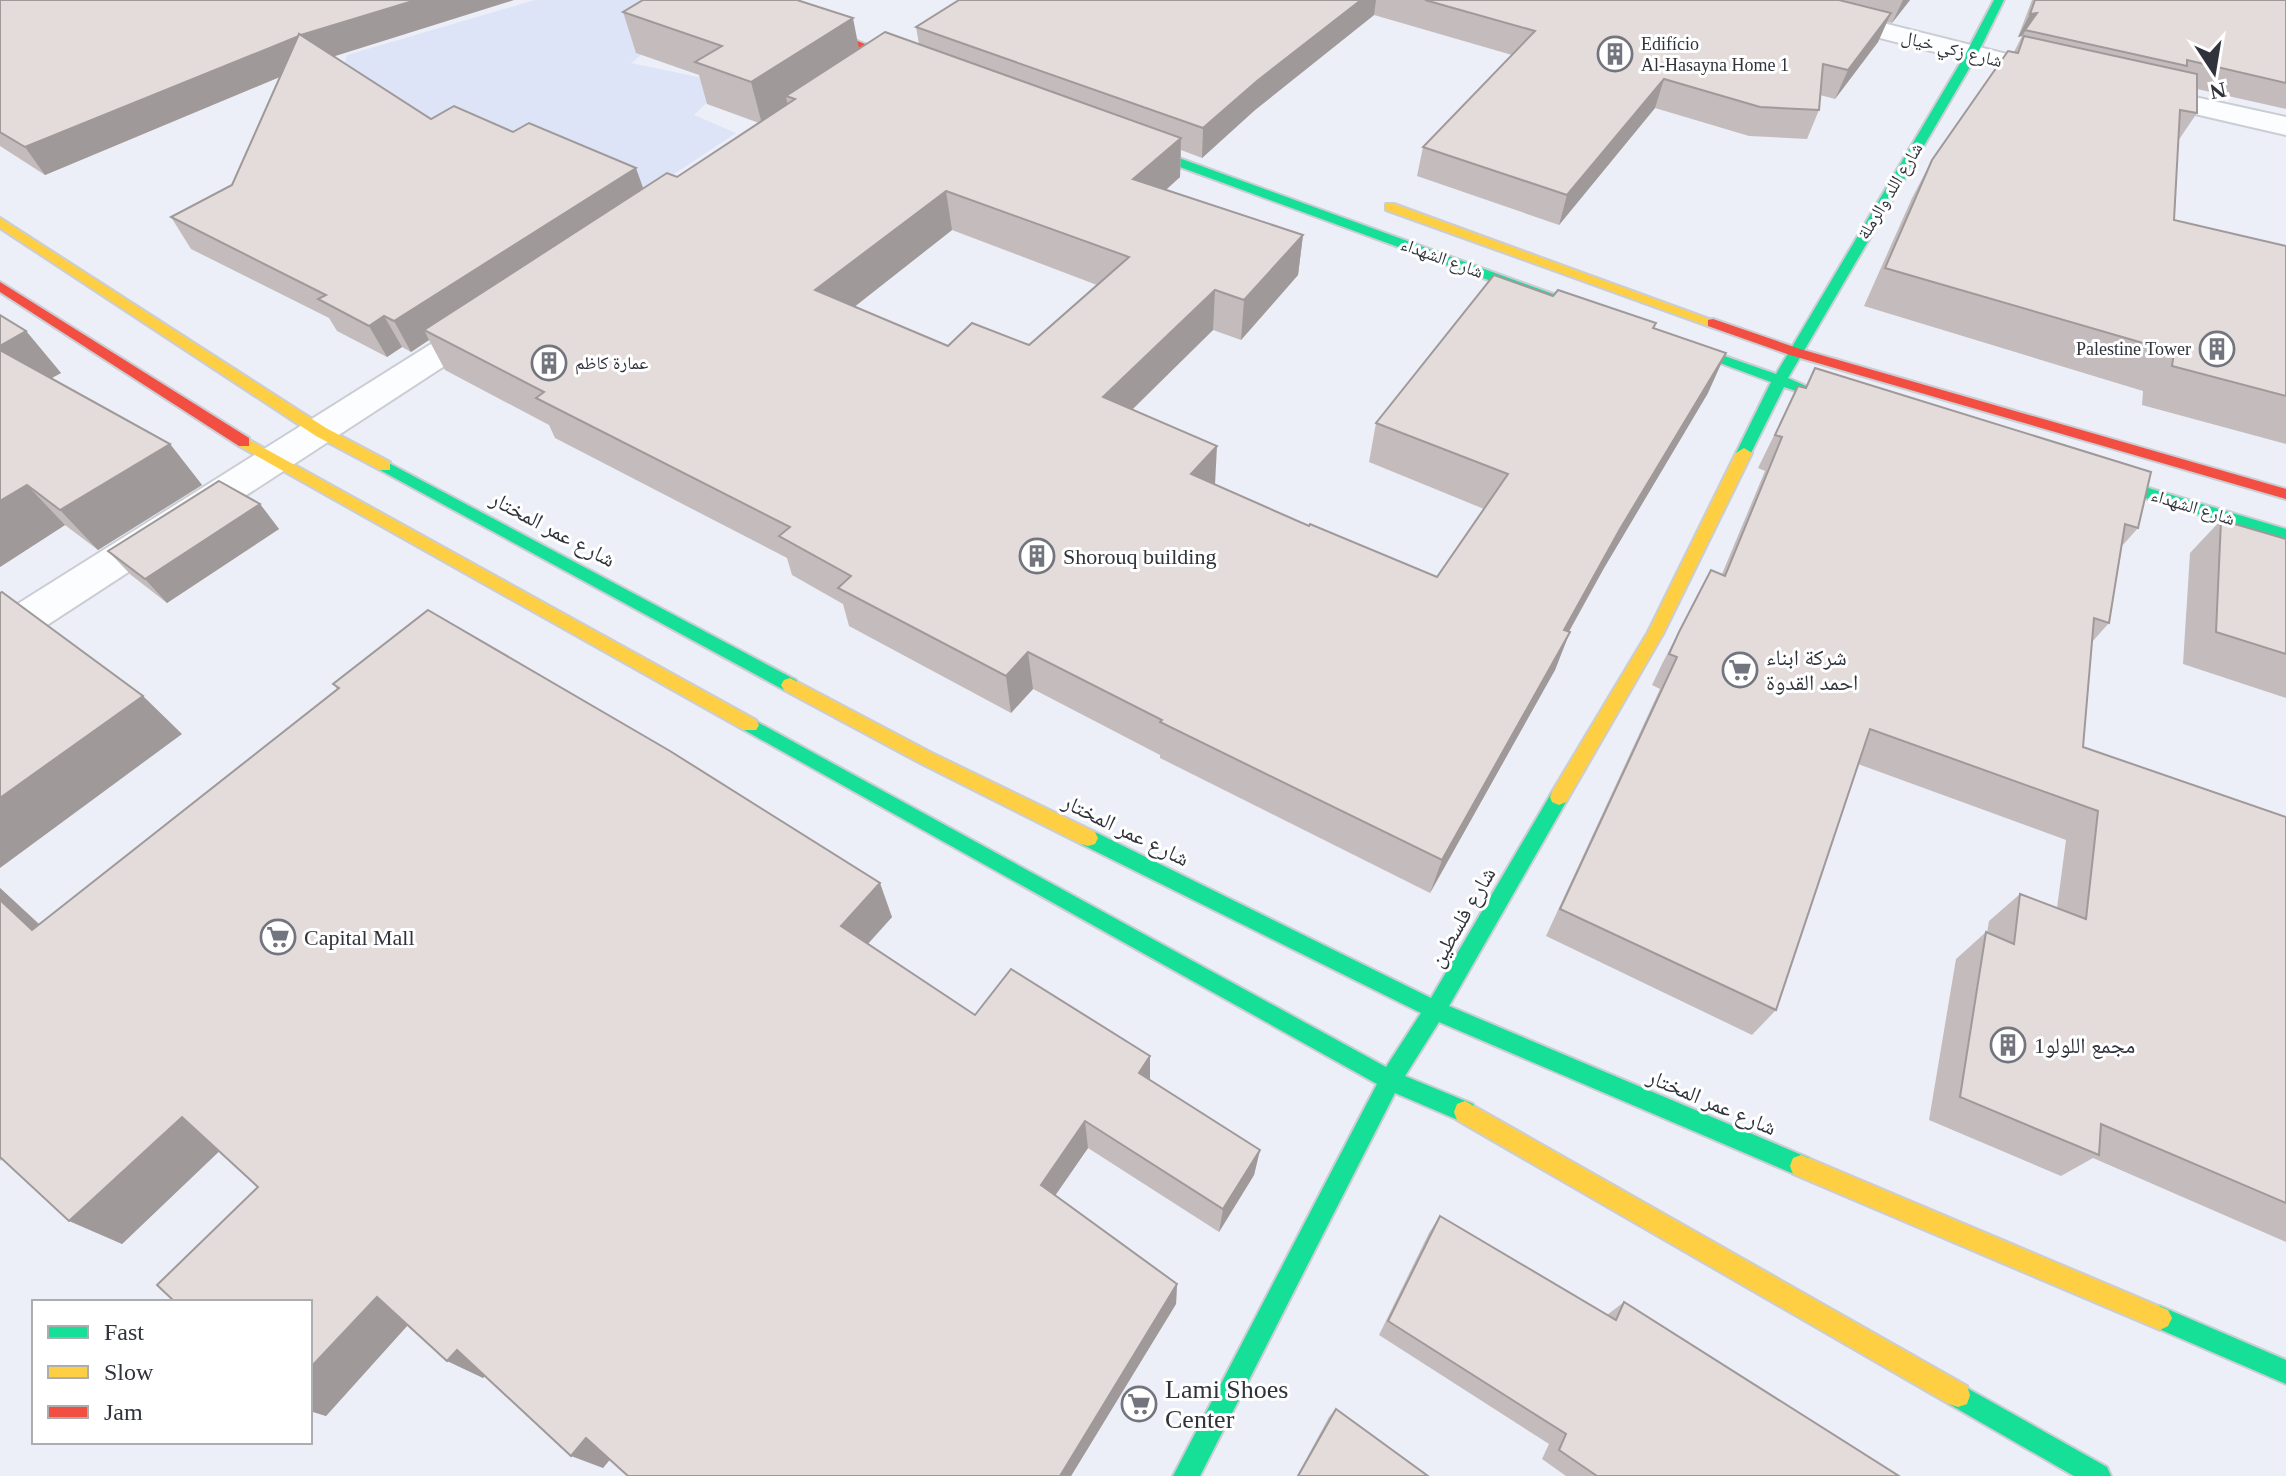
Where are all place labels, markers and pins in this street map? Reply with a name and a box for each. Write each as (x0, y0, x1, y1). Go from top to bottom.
place label: Edifício Al-Hasayna Home 1 (1641, 34, 1789, 75)
building icon: Edifício Al-Hasayna Home 1 (1596, 35, 1634, 73)
building icon: Palestine Tower (2198, 330, 2236, 368)
place label: Palestine Tower (2076, 339, 2191, 359)
building icon: عمارة كاظم (530, 344, 568, 382)
place label: عمارة كاظم (575, 353, 648, 375)
building icon: Shorouq building (1018, 537, 1056, 575)
place label: Shorouq building (1063, 544, 1216, 569)
place label: شركة ابناء احمد القدوة (1766, 645, 1858, 695)
supermarket icon: شركة ابناء احمد القدوة (1721, 651, 1759, 689)
supermarket icon: Capital Mall (259, 918, 297, 956)
place label: Capital Mall (304, 925, 415, 950)
building icon: مجمع اللولو1 (1989, 1026, 2027, 1064)
place label: مجمع اللولو1 (2034, 1033, 2135, 1059)
place label: Lami Shoes Center (1165, 1375, 1289, 1434)
supermarket icon: Lami Shoes Center (1120, 1385, 1158, 1423)

